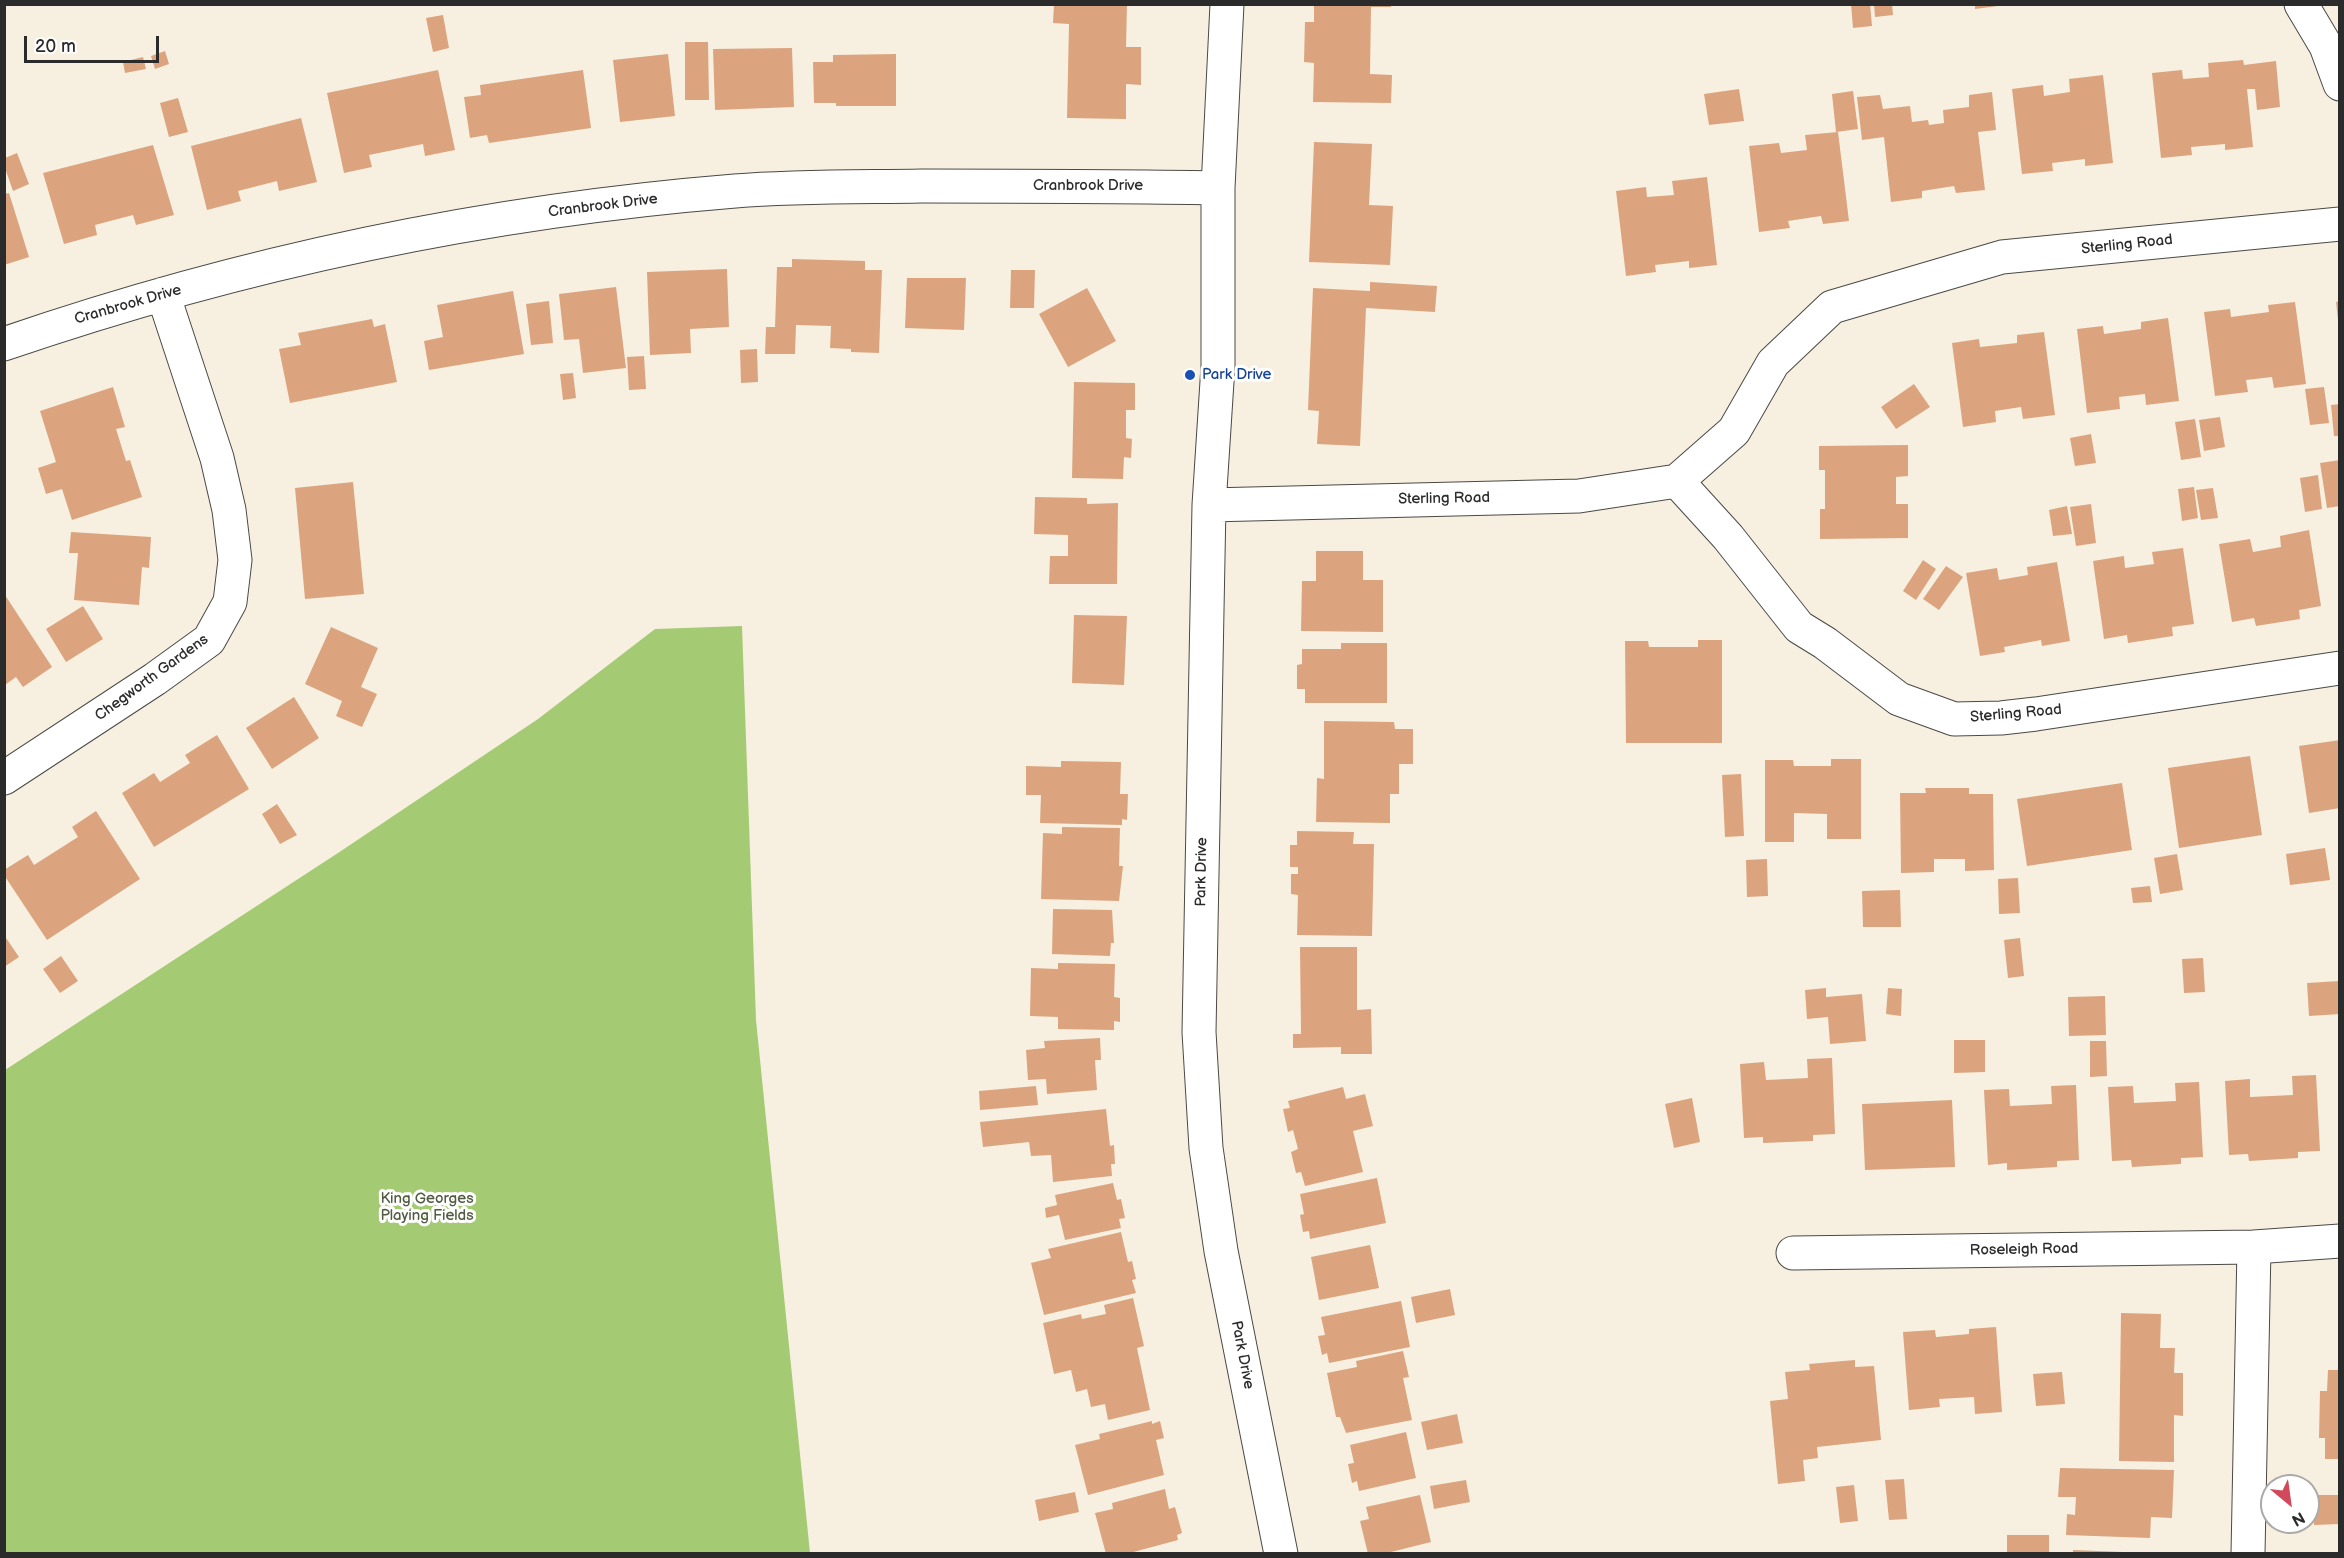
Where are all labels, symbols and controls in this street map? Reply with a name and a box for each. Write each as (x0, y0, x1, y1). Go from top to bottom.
scale bar (27, 24, 162, 62)
text: 20 m (35, 36, 76, 57)
street label: Cranbrook Drive (1033, 177, 1143, 195)
street label: Cranbrook Drive (547, 190, 659, 222)
street label: Sterling Road (2080, 231, 2174, 259)
street label: Cranbrook Drive (73, 281, 183, 329)
place label: Park Drive (1202, 366, 1271, 384)
marker: Park Drive (1183, 368, 1197, 382)
street label: Sterling Road (1398, 489, 1490, 509)
street label: Chegworth Gardens (92, 631, 212, 725)
street label: Sterling Road (1969, 701, 2063, 727)
street label: Park Drive (1192, 837, 1212, 907)
park label: King Georges Playing Fields (380, 1190, 474, 1225)
street label: Roseleigh Road (1970, 1240, 2078, 1260)
street label: Park Drive (1227, 1319, 1257, 1391)
north arrow (2260, 1474, 2320, 1534)
text: N (2288, 1507, 2308, 1530)

